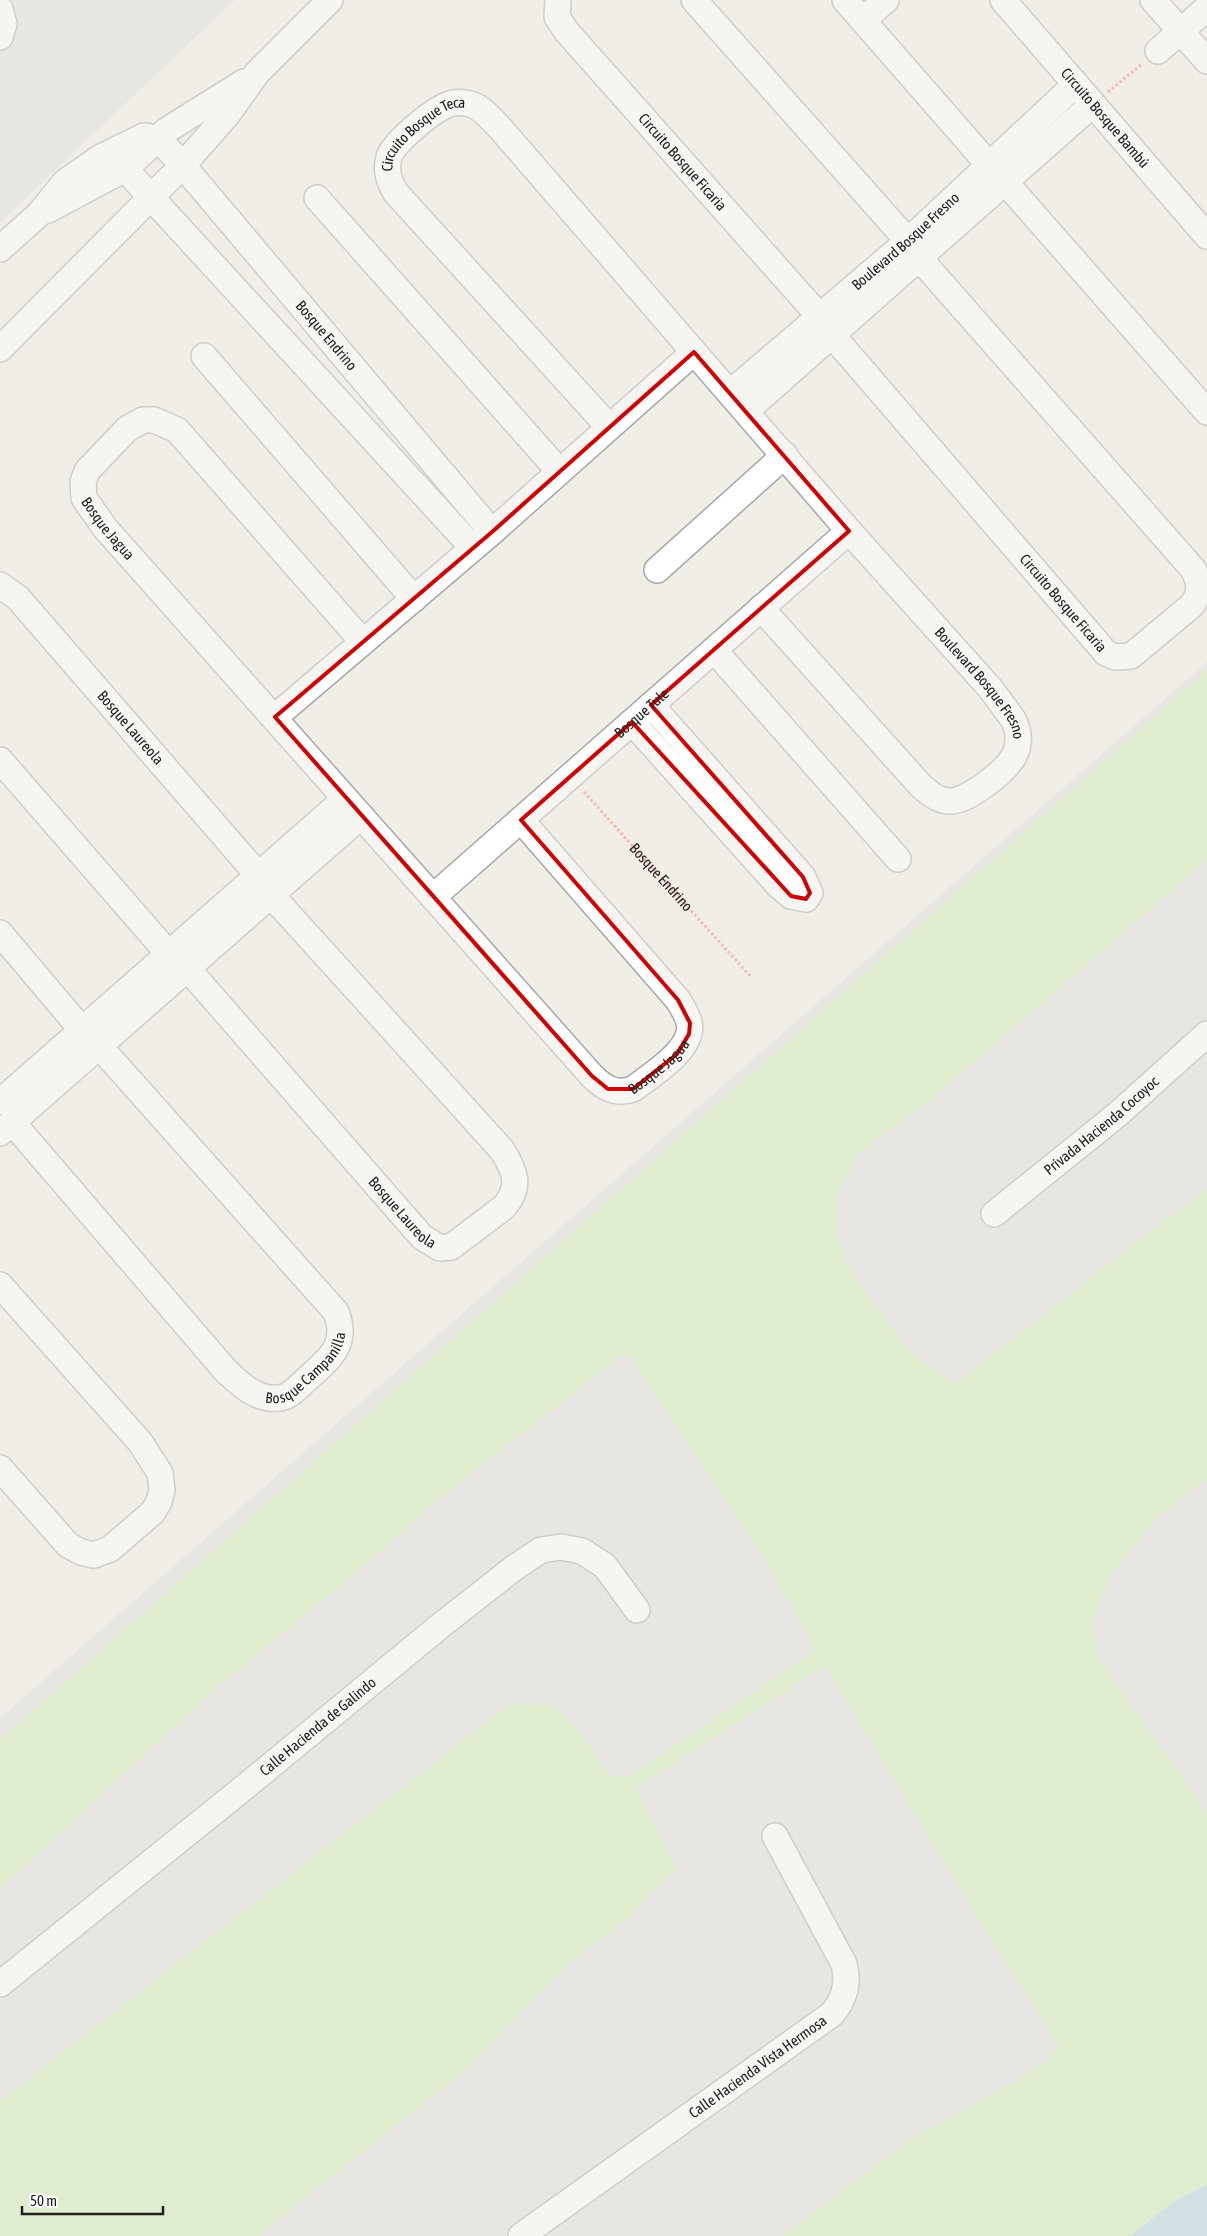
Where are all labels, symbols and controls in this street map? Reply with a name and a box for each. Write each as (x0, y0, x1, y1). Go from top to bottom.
street label: Circuito Bosque Bambú (1058, 64, 1153, 171)
street label: Circuito Bosque Teca (378, 93, 466, 171)
street label: Circuito Bosque Ficaria (635, 110, 730, 214)
street label: Boulevard Bosque Fresno (848, 189, 962, 293)
street label: Bosque Endrino (293, 297, 361, 373)
street label: Bosque Jagua (78, 494, 138, 563)
street label: Circuito Bosque Ficaria (1017, 550, 1110, 655)
street label: Boulevard Bosque Fresno (932, 623, 1028, 740)
street label: Bosque Tule (611, 685, 672, 741)
street label: Bosque Laureola (94, 687, 167, 768)
street label: Bosque Endrino (626, 840, 696, 915)
street label: Bosque Jagua (625, 1036, 693, 1097)
street label: Privada Hacienda Cocoyoc (1040, 1072, 1162, 1178)
street label: Bosque Laureola (365, 1173, 439, 1252)
street label: Bosque Campanilla (264, 1331, 348, 1406)
street label: Calle Hacienda de Galindo (256, 1674, 379, 1779)
street label: Calle Hacienda Vista Hermosa (685, 2012, 830, 2121)
scale bar (22, 2184, 164, 2216)
text: 50 m (30, 2192, 57, 2209)

